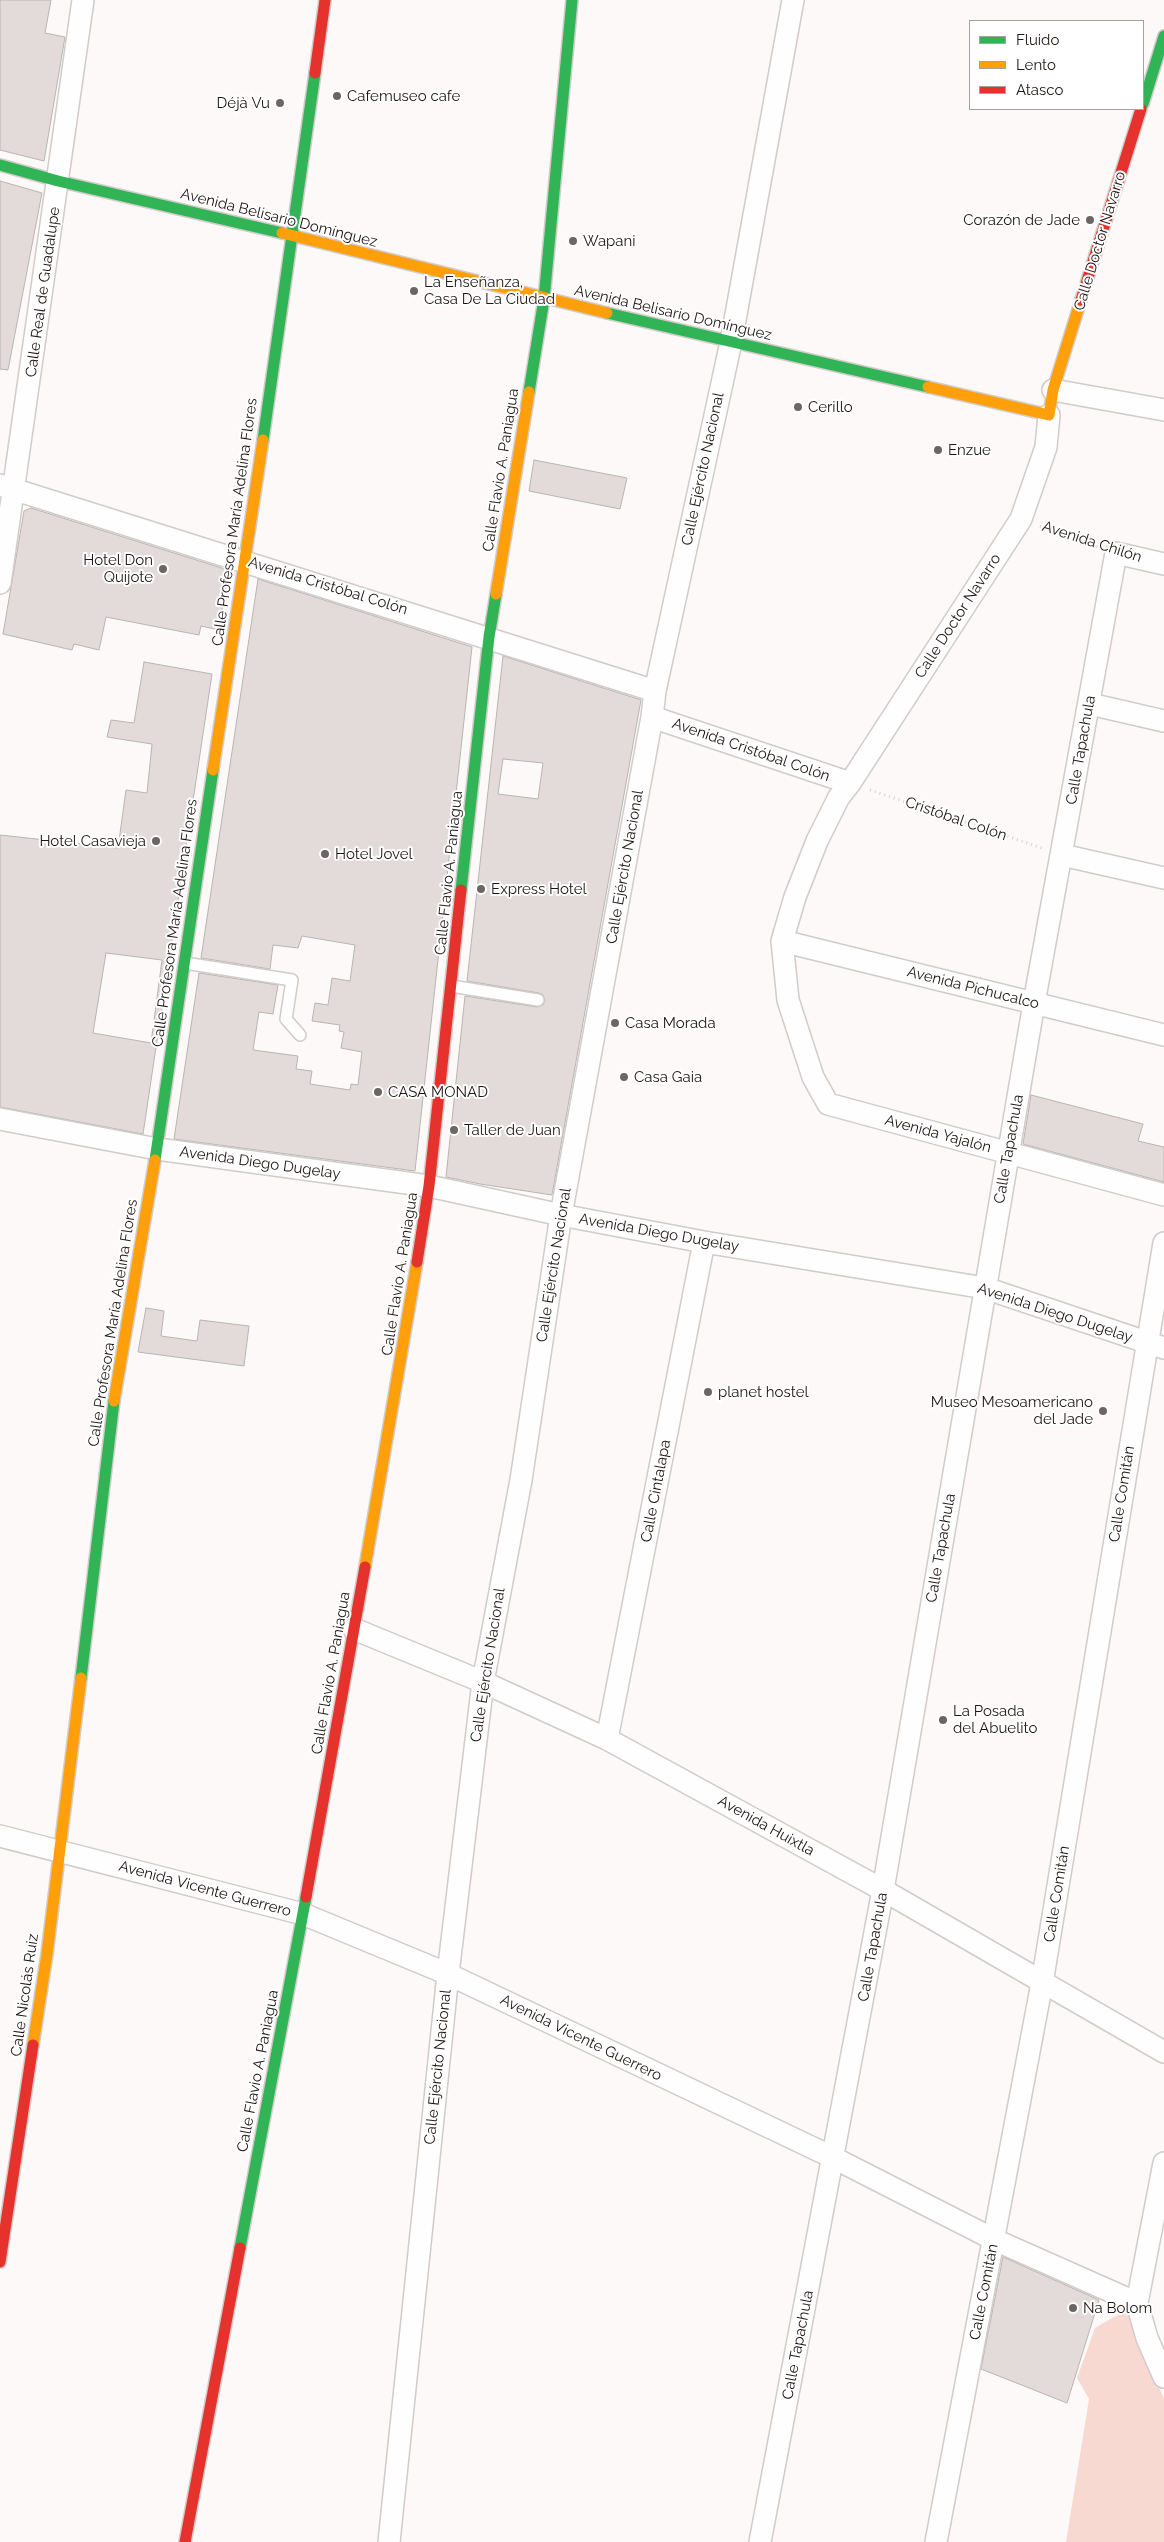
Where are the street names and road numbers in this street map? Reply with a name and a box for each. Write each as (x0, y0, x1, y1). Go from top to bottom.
street label: Calle Doctor Navarro (1070, 169, 1130, 313)
street label: Avenida Belisario Domínguez (179, 185, 379, 251)
street label: Calle Real de Guadalupe (22, 206, 64, 378)
street label: Avenida Belisario Domínguez (573, 282, 773, 344)
street label: Calle Flavio A. Paniagua (479, 387, 523, 553)
street label: Calle Ejército Nacional (678, 391, 728, 547)
street label: Calle Profesora María Adelina Flores (209, 397, 261, 647)
street label: Avenida Chilón (1040, 517, 1144, 567)
street label: Calle Doctor Navarro (911, 550, 1005, 682)
street label: Avenida Cristóbal Colón (246, 553, 410, 619)
street label: Calle Tapachula (1063, 694, 1099, 806)
street label: Avenida Cristóbal Colón (670, 715, 832, 785)
street label: Calle Ejército Nacional (603, 789, 647, 945)
street label: Calle Flavio A. Paniagua (431, 790, 467, 956)
street label: Cristóbal Colón (903, 793, 1009, 845)
street label: Calle Profesora María Adelina Flores (149, 798, 201, 1048)
street label: Avenida Pichucalco (905, 963, 1041, 1013)
street label: Calle Tapachula (991, 1093, 1027, 1205)
street label: Avenida Yajalón (883, 1111, 993, 1157)
street label: Avenida Diego Dugelay (178, 1143, 342, 1183)
street label: Calle Ejército Nacional (533, 1187, 575, 1343)
street label: Calle Flavio A. Paniagua (378, 1191, 422, 1357)
street label: Calle Profesora María Adelina Flores (85, 1198, 141, 1448)
street label: Avenida Diego Dugelay (578, 1210, 740, 1256)
street label: Avenida Diego Dugelay (975, 1279, 1135, 1347)
street label: Calle Cintalapa (637, 1438, 675, 1544)
street label: Calle Comitán (1105, 1444, 1139, 1544)
street label: Calle Tapachula (923, 1492, 959, 1604)
street label: Calle Ejército Nacional (467, 1587, 509, 1743)
street label: Calle Flavio A. Paniagua (308, 1590, 354, 1756)
street label: Avenida Huixtla (715, 1792, 817, 1860)
street label: Calle Comitán (1040, 1844, 1074, 1944)
street label: Avenida Vicente Guerrero (117, 1857, 293, 1921)
street label: Calle Tapachula (855, 1891, 891, 2003)
street label: Calle Nicolás Ruiz (7, 1932, 43, 2058)
street label: Calle Flavio A. Paniagua (233, 1988, 283, 2154)
street label: Calle Ejército Nacional (421, 1989, 455, 2145)
street label: Avenida Vicente Guerrero (497, 1991, 665, 2085)
street label: Calle Comitán (966, 2242, 1002, 2342)
street label: Calle Tapachula (779, 2289, 817, 2401)

